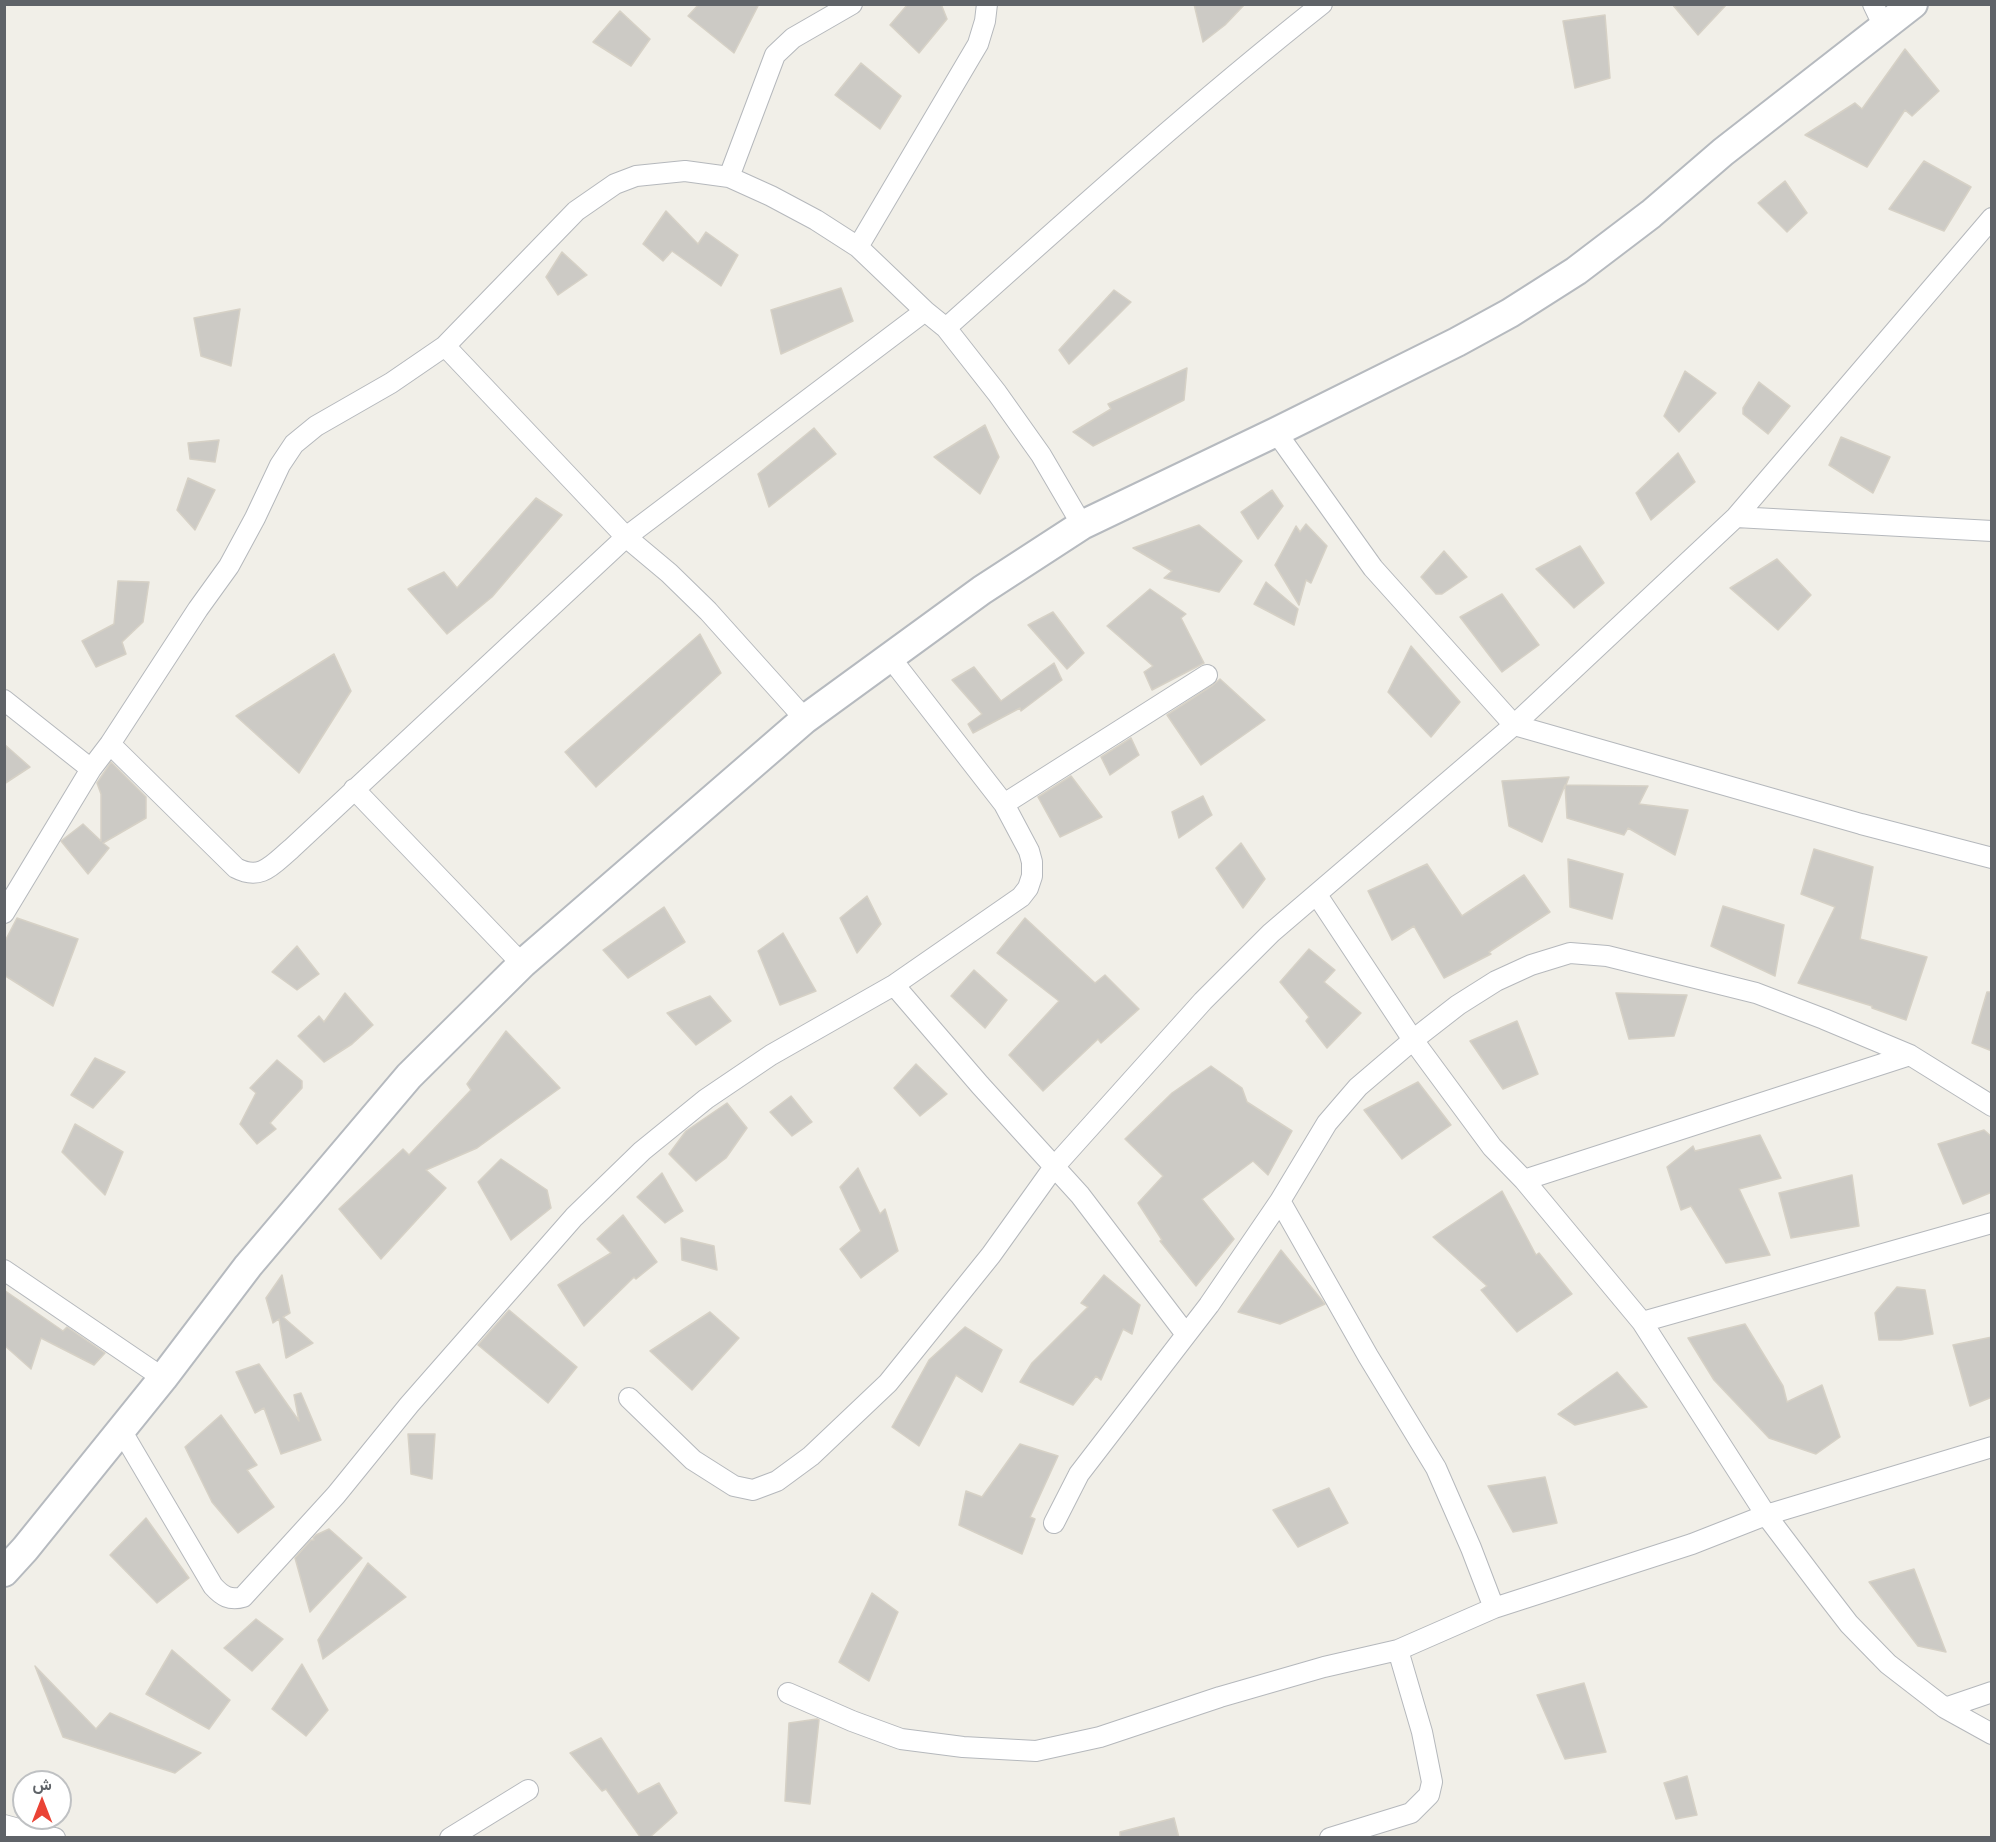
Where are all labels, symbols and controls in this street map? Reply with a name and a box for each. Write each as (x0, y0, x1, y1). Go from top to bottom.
north arrow (12, 1770, 72, 1830)
text: ش (32, 1774, 52, 1794)

